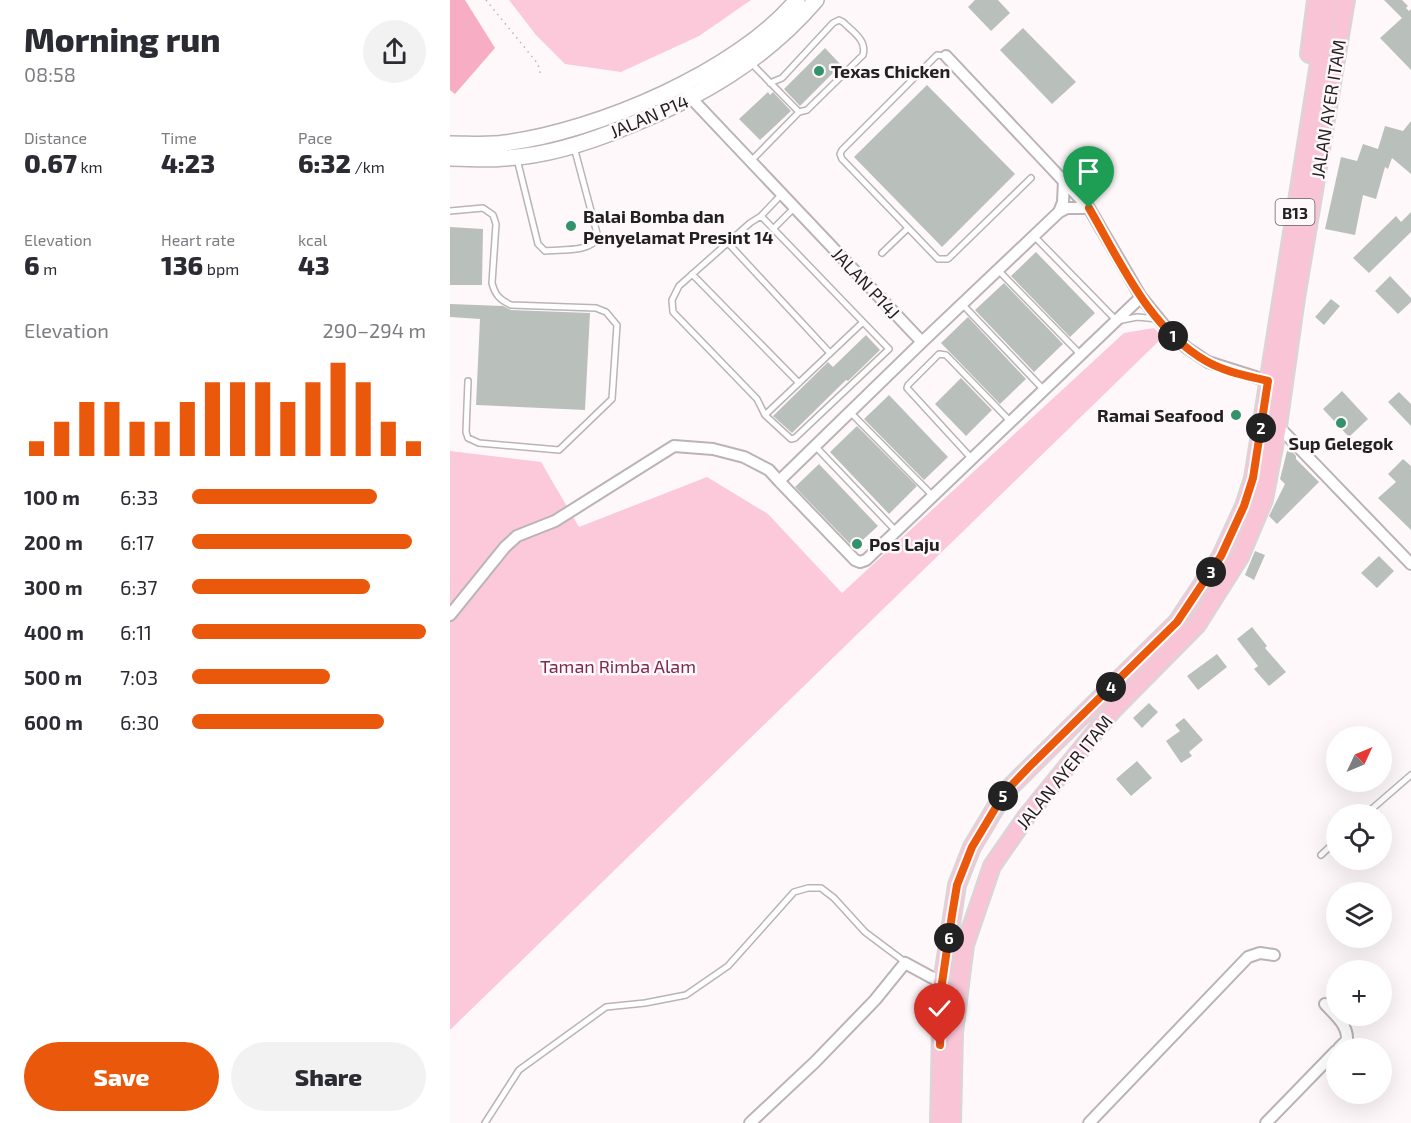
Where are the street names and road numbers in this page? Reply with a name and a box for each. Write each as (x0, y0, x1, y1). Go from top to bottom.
street label: JALAN AYER ITAM (1306, 38, 1350, 180)
street label: JALAN P14 (606, 90, 692, 142)
road number: B13 (1276, 199, 1314, 225)
street label: JALAN P14J (827, 243, 905, 323)
street label: JALAN AYER ITAM (1011, 710, 1117, 834)

